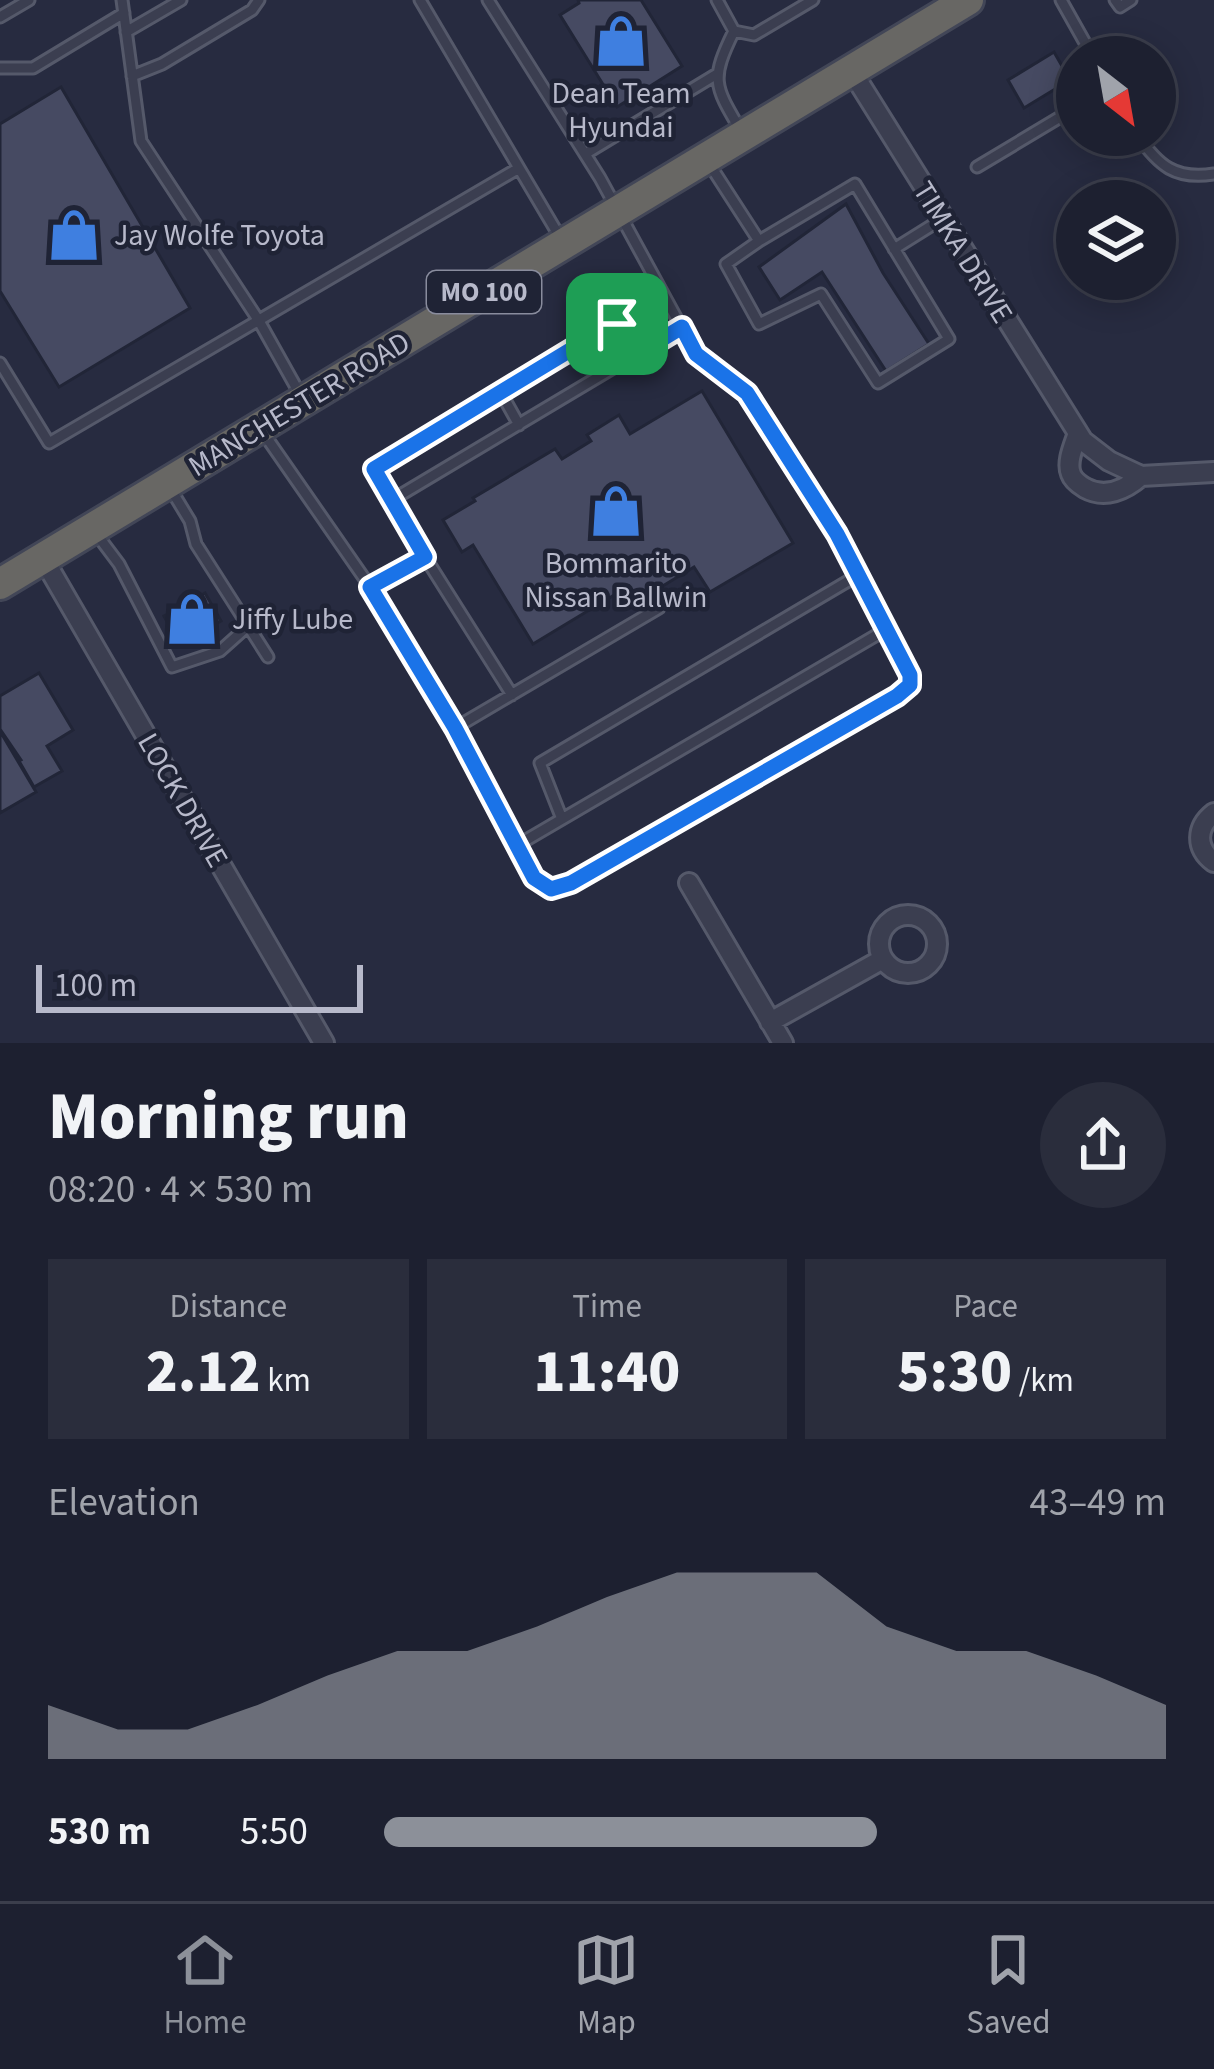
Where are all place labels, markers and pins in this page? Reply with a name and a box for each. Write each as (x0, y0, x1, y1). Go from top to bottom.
shop icon: Dean Team Hyundai (592, 12, 650, 70)
place label: Dean Team Hyundai (552, 72, 691, 149)
shop icon: Jay Wolfe Toyota (45, 206, 103, 264)
place label: Jay Wolfe Toyota (114, 214, 325, 257)
pin (566, 273, 668, 375)
shop icon: Bommarito Nissan Ballwin (587, 482, 645, 540)
place label: Bommarito Nissan Ballwin (525, 542, 707, 619)
shop icon: Jiffy Lube (163, 590, 221, 648)
place label: Jiffy Lube (232, 598, 353, 641)

